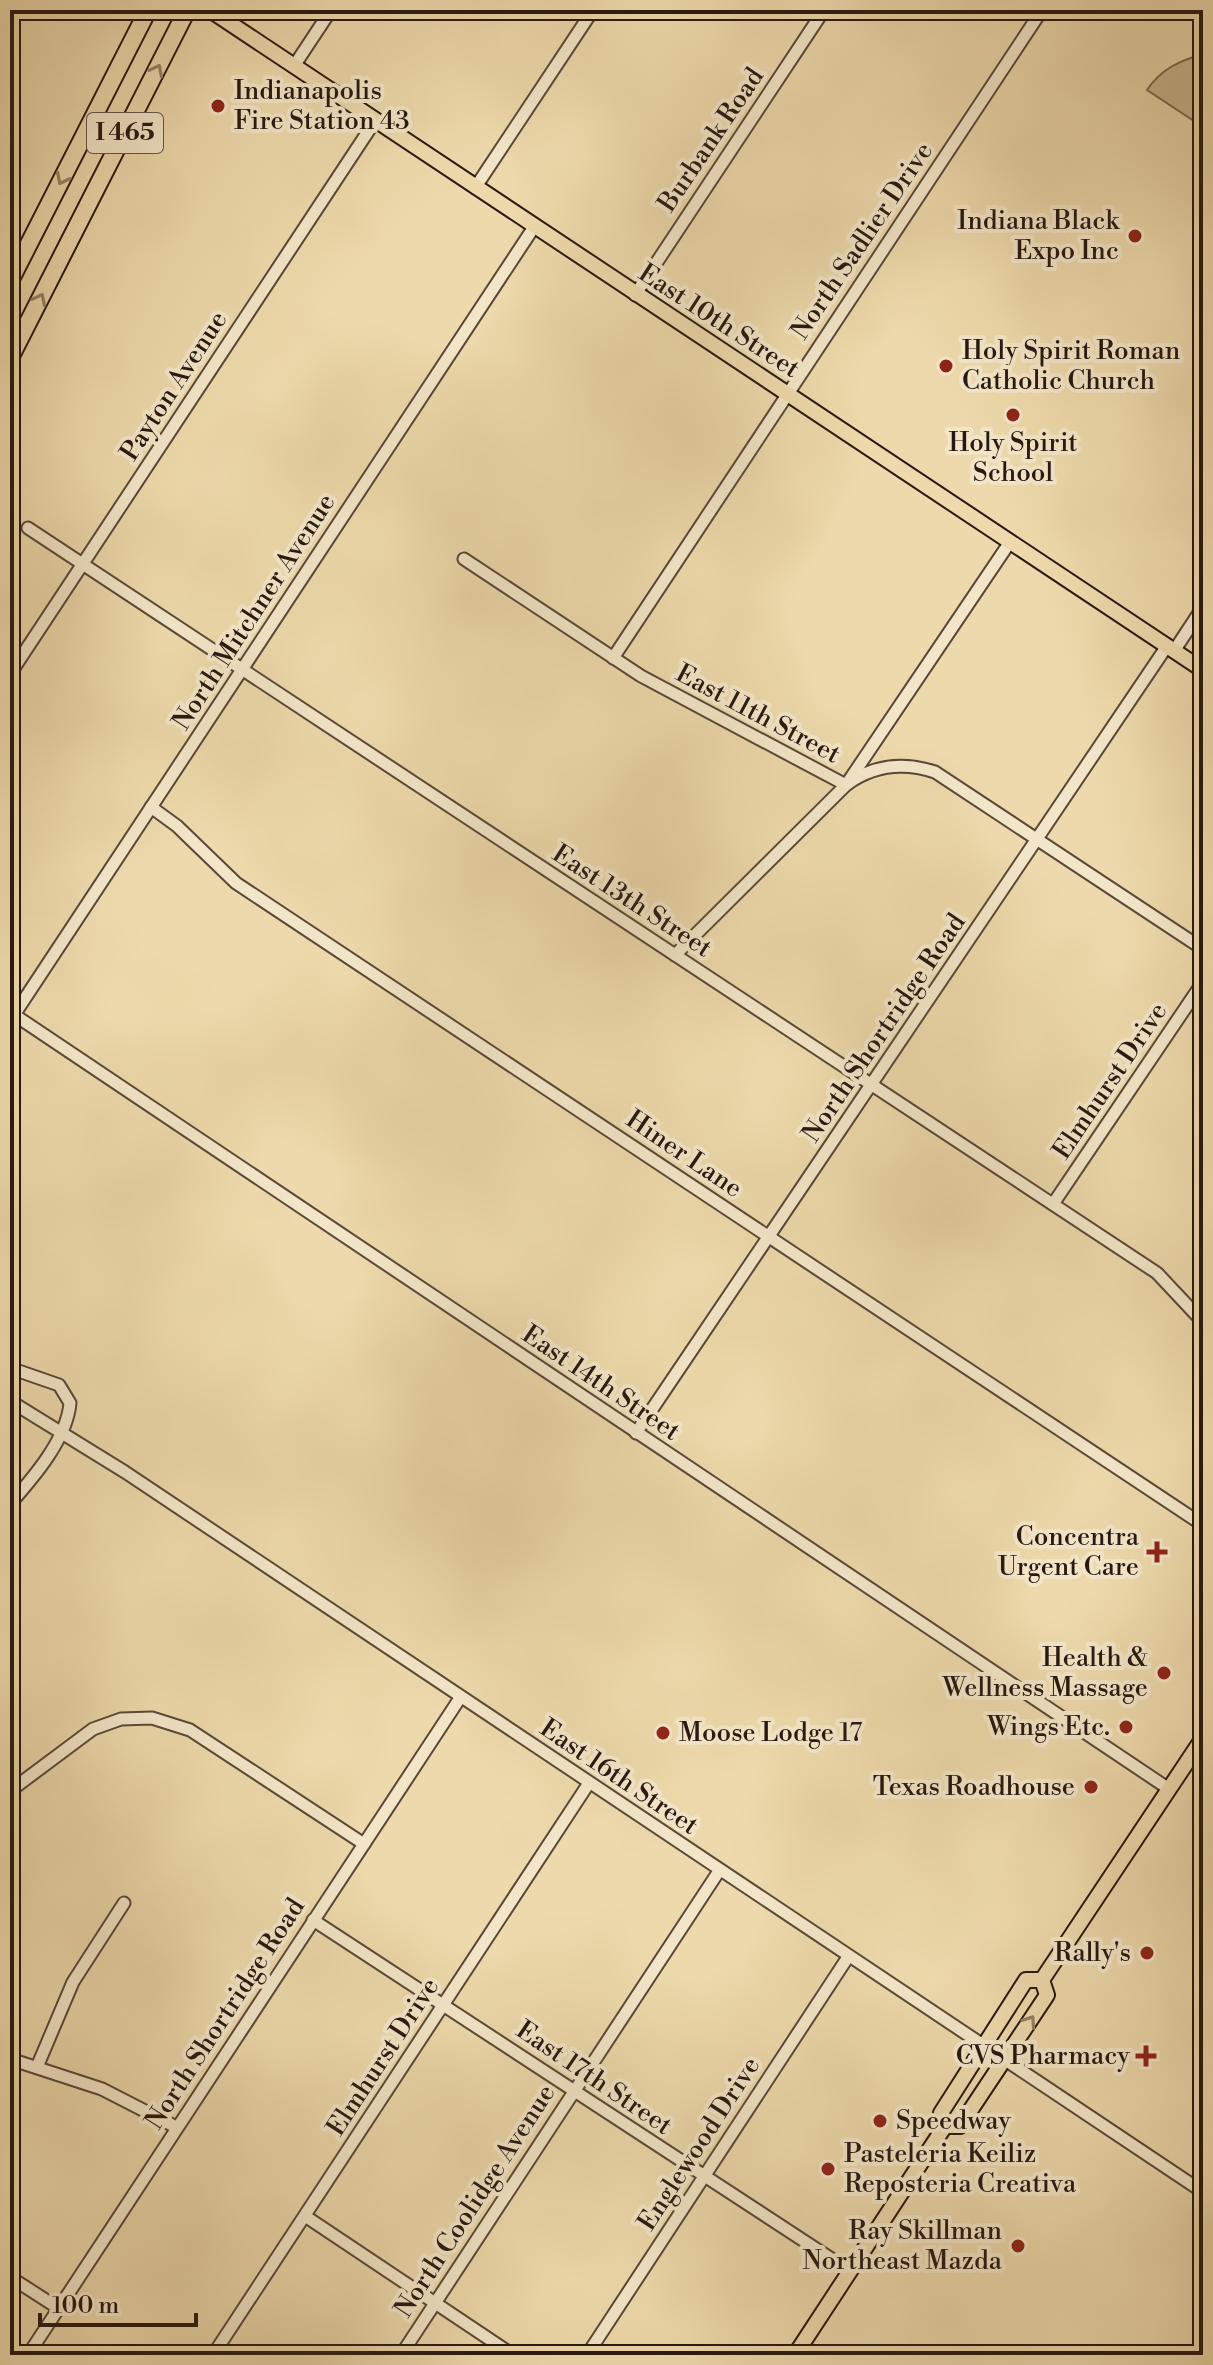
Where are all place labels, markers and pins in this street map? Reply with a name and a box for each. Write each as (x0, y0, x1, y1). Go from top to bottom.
place label: Indianapolis Fire Station 43 (234, 75, 410, 137)
marker: Indianapolis Fire Station 43 (209, 97, 227, 115)
place label: Indiana Black Expo Inc (957, 205, 1120, 267)
marker: Indiana Black Expo Inc (1126, 227, 1144, 245)
place label: Holy Spirit Roman Catholic Church (962, 335, 1180, 397)
marker: Holy Spirit Roman Catholic Church (937, 357, 955, 375)
marker: Holy Spirit School (1004, 406, 1022, 424)
place label: Holy Spirit School (949, 427, 1078, 489)
place label: Concentra Urgent Care (998, 1521, 1140, 1583)
marker: Concentra Urgent Care (1146, 1541, 1168, 1563)
place label: Health & Wellness Massage (941, 1642, 1148, 1704)
marker: Health & Wellness Massage (1155, 1664, 1173, 1682)
place label: Wings Etc. (986, 1711, 1110, 1743)
place label: Moose Lodge 17 (679, 1717, 862, 1749)
marker: Wings Etc. (1117, 1718, 1135, 1736)
marker: Moose Lodge 17 (654, 1724, 672, 1742)
place label: Texas Roadhouse (873, 1771, 1075, 1803)
marker: Texas Roadhouse (1082, 1778, 1100, 1796)
place label: Rally's (1054, 1937, 1131, 1969)
marker: Rally's (1138, 1944, 1156, 1962)
place label: CVS Pharmacy (956, 2040, 1130, 2072)
marker: CVS Pharmacy (1137, 2047, 1155, 2065)
place label: Speedway (896, 2105, 1011, 2137)
marker: Speedway (871, 2112, 889, 2130)
place label: Pasteleria Keiliz Reposteria Creativa (844, 2138, 1077, 2200)
marker: Pasteleria Keiliz Reposteria Creativa (819, 2160, 837, 2178)
place label: Ray Skillman Northeast Mazda (802, 2215, 1003, 2277)
marker: Ray Skillman Northeast Mazda (1009, 2237, 1027, 2255)

